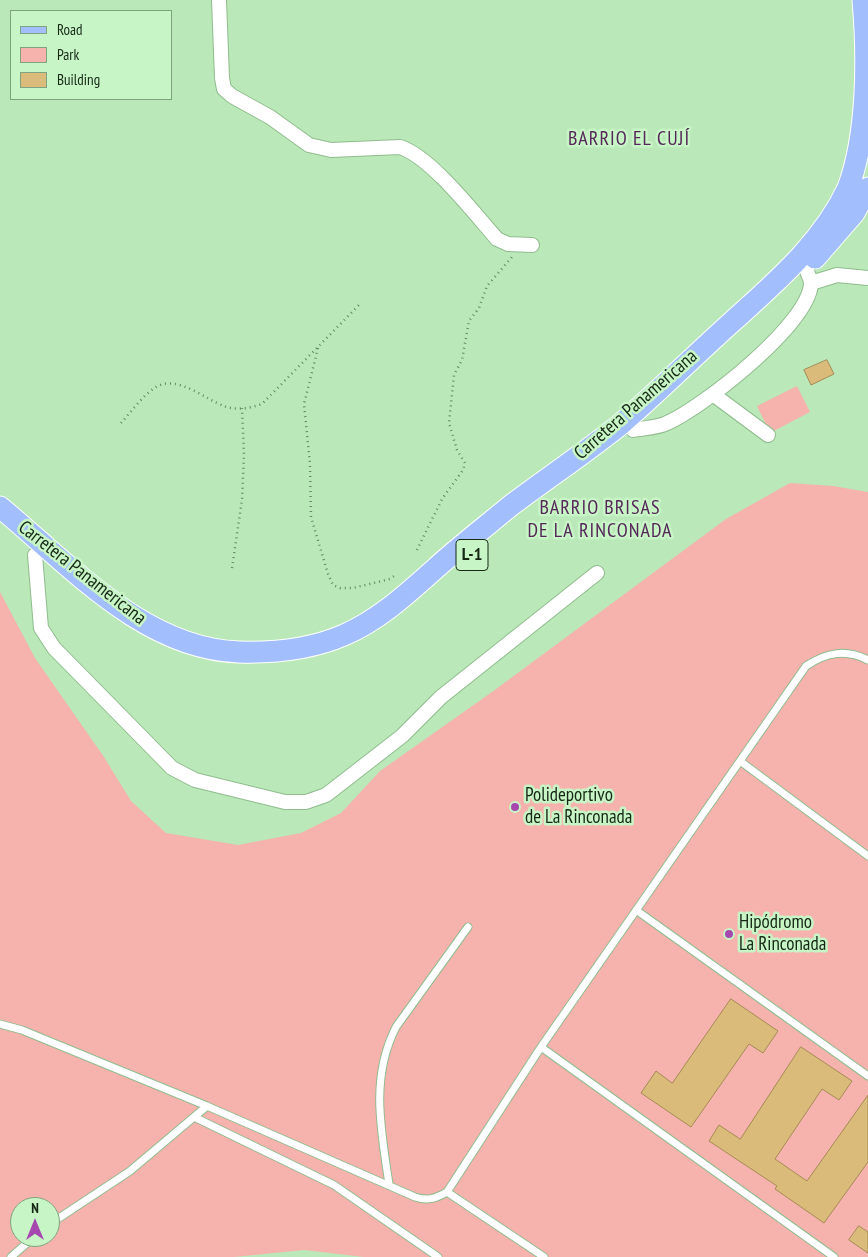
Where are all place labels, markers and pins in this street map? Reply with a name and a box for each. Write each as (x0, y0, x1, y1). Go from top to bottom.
place label: Polideportivo de La Rinconada (525, 785, 632, 829)
marker: Polideportivo de La Rinconada (509, 801, 521, 813)
place label: Hipódromo La Rinconada (739, 912, 826, 956)
marker: Hipódromo La Rinconada (723, 928, 735, 940)

